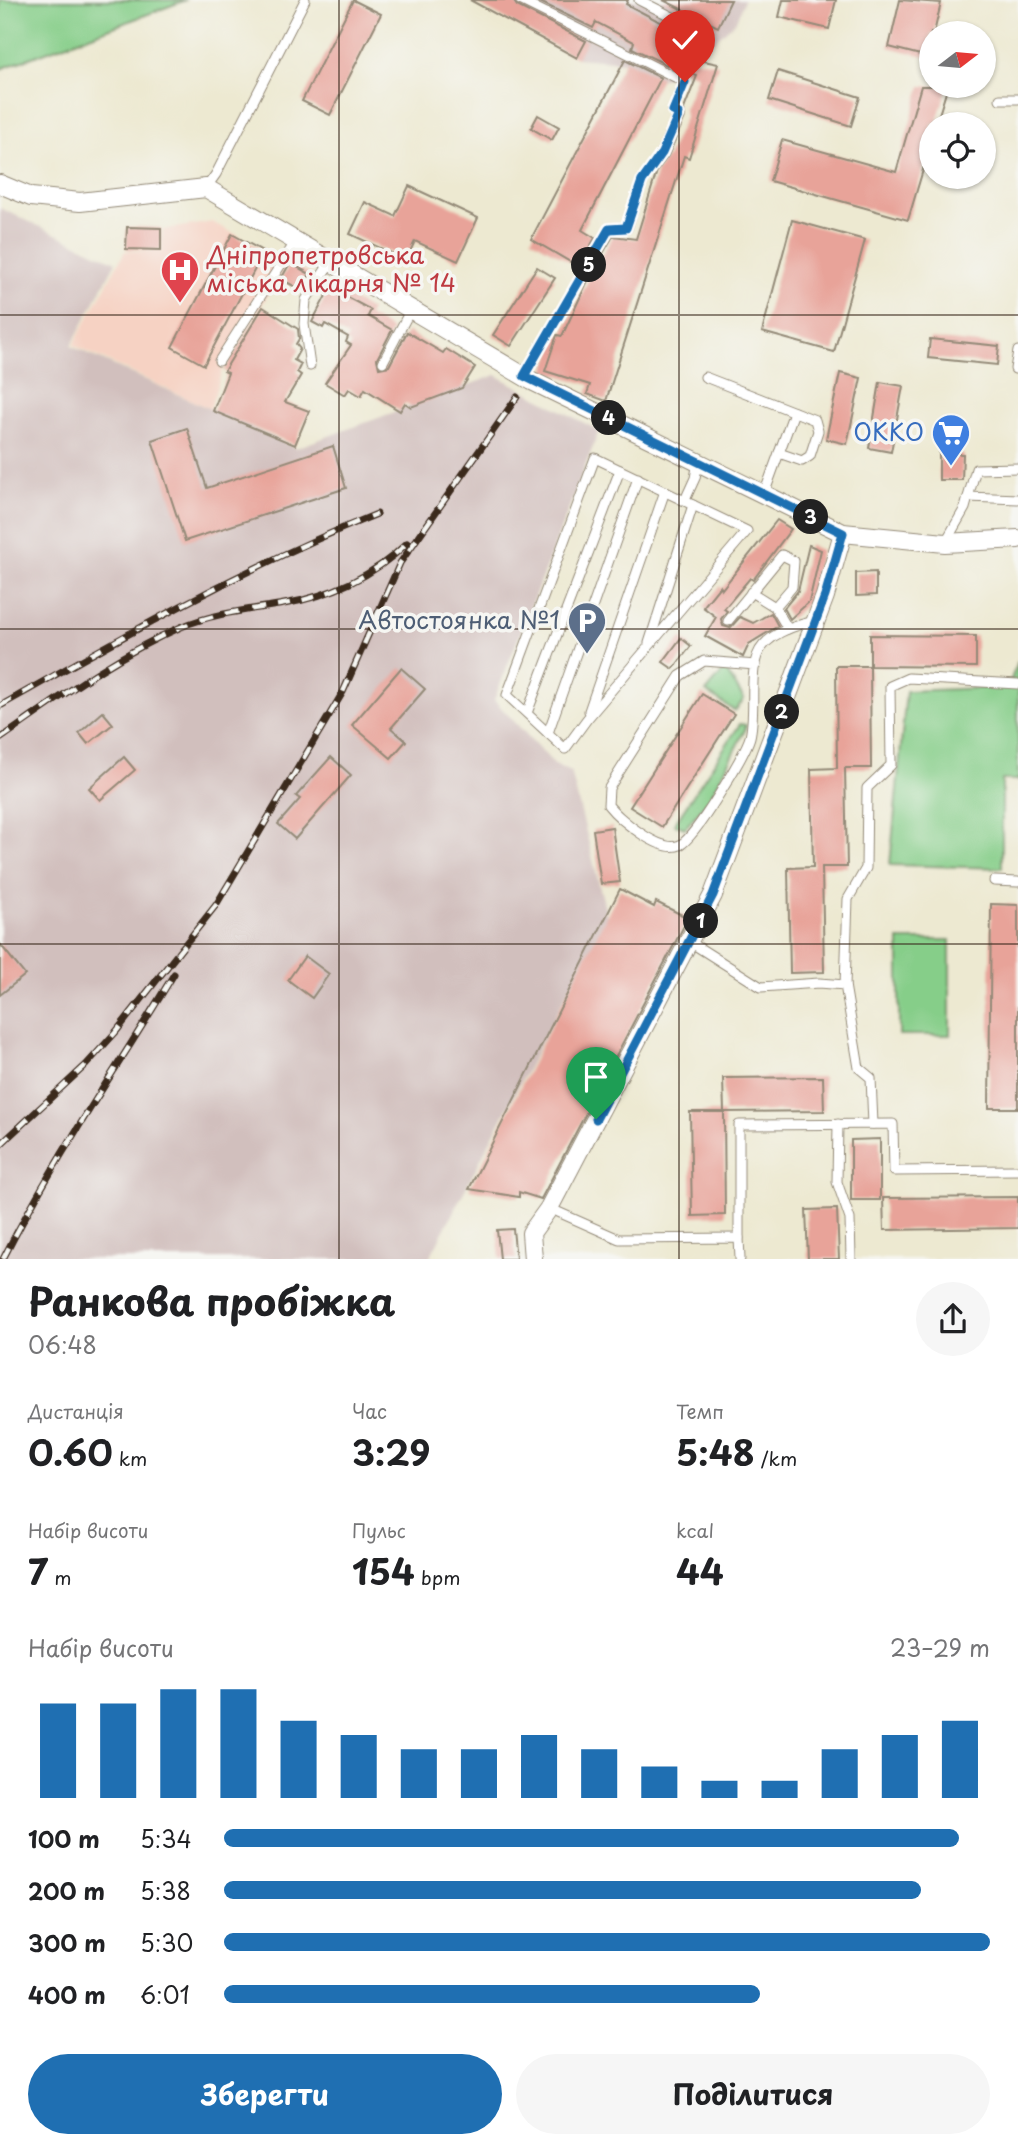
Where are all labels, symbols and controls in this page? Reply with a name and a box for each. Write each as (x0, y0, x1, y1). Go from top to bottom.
pin (655, 10, 715, 82)
icon: check (666, 21, 704, 59)
north arrow (919, 21, 996, 98)
map controls (919, 21, 996, 189)
button: locate (919, 112, 996, 189)
place label: Дніпропетровська міська лікарня № 14 (206, 236, 456, 300)
pin: 5 (572, 247, 606, 282)
hospital icon: Дніпропетровська міська лікарня № 14 (159, 249, 201, 304)
text: 5 (582, 250, 595, 278)
pin: 4 (592, 400, 626, 436)
text: 4 (602, 403, 615, 431)
supermarket icon: OKKO (930, 412, 972, 467)
place label: OKKO (853, 413, 924, 449)
pin: 3 (794, 500, 828, 534)
text: 3 (804, 502, 817, 530)
parking icon: Автостоянка №1 (566, 600, 608, 655)
place label: Автостоянка №1 (358, 601, 560, 637)
pin: 2 (764, 694, 800, 730)
text: 2 (775, 697, 788, 725)
pin: 1 (684, 904, 718, 939)
text: 1 (696, 906, 705, 934)
pin (566, 1047, 626, 1119)
icon: arrive (577, 1058, 615, 1096)
text: Ранкова пробіжка (28, 1272, 395, 1329)
button: share (916, 1282, 990, 1356)
text: 06:48 (28, 1327, 97, 1362)
text: Дистанція (28, 1397, 124, 1425)
text: Час (352, 1397, 387, 1425)
text: Темп (676, 1397, 724, 1425)
text: 0.60 (28, 1425, 113, 1478)
text: 3:29 (352, 1425, 431, 1478)
text: 5:48 (676, 1425, 755, 1478)
text: km (113, 1444, 147, 1472)
text: /km (755, 1444, 797, 1472)
text: Набір висоти (28, 1516, 148, 1544)
text: Пульс (352, 1516, 406, 1544)
text: kcal (676, 1516, 714, 1544)
text: 7 (28, 1544, 48, 1597)
text: 154 (352, 1544, 415, 1597)
text: 44 (676, 1544, 724, 1597)
text: m (48, 1563, 72, 1591)
text: bpm (415, 1563, 460, 1591)
text: Набір висоти (28, 1630, 174, 1665)
text: 23–29 m (890, 1630, 990, 1665)
text: 100 m (28, 1821, 100, 1856)
text: 5:34 (140, 1821, 192, 1856)
text: 200 m (28, 1873, 105, 1908)
text: 5:38 (140, 1873, 191, 1908)
text: 300 m (28, 1925, 106, 1960)
text: 5:30 (140, 1925, 193, 1960)
text: 400 m (28, 1977, 106, 2012)
text: 6:01 (140, 1977, 190, 2012)
button: Зберегти (28, 2054, 502, 2134)
button: Поділитися (516, 2054, 990, 2134)

